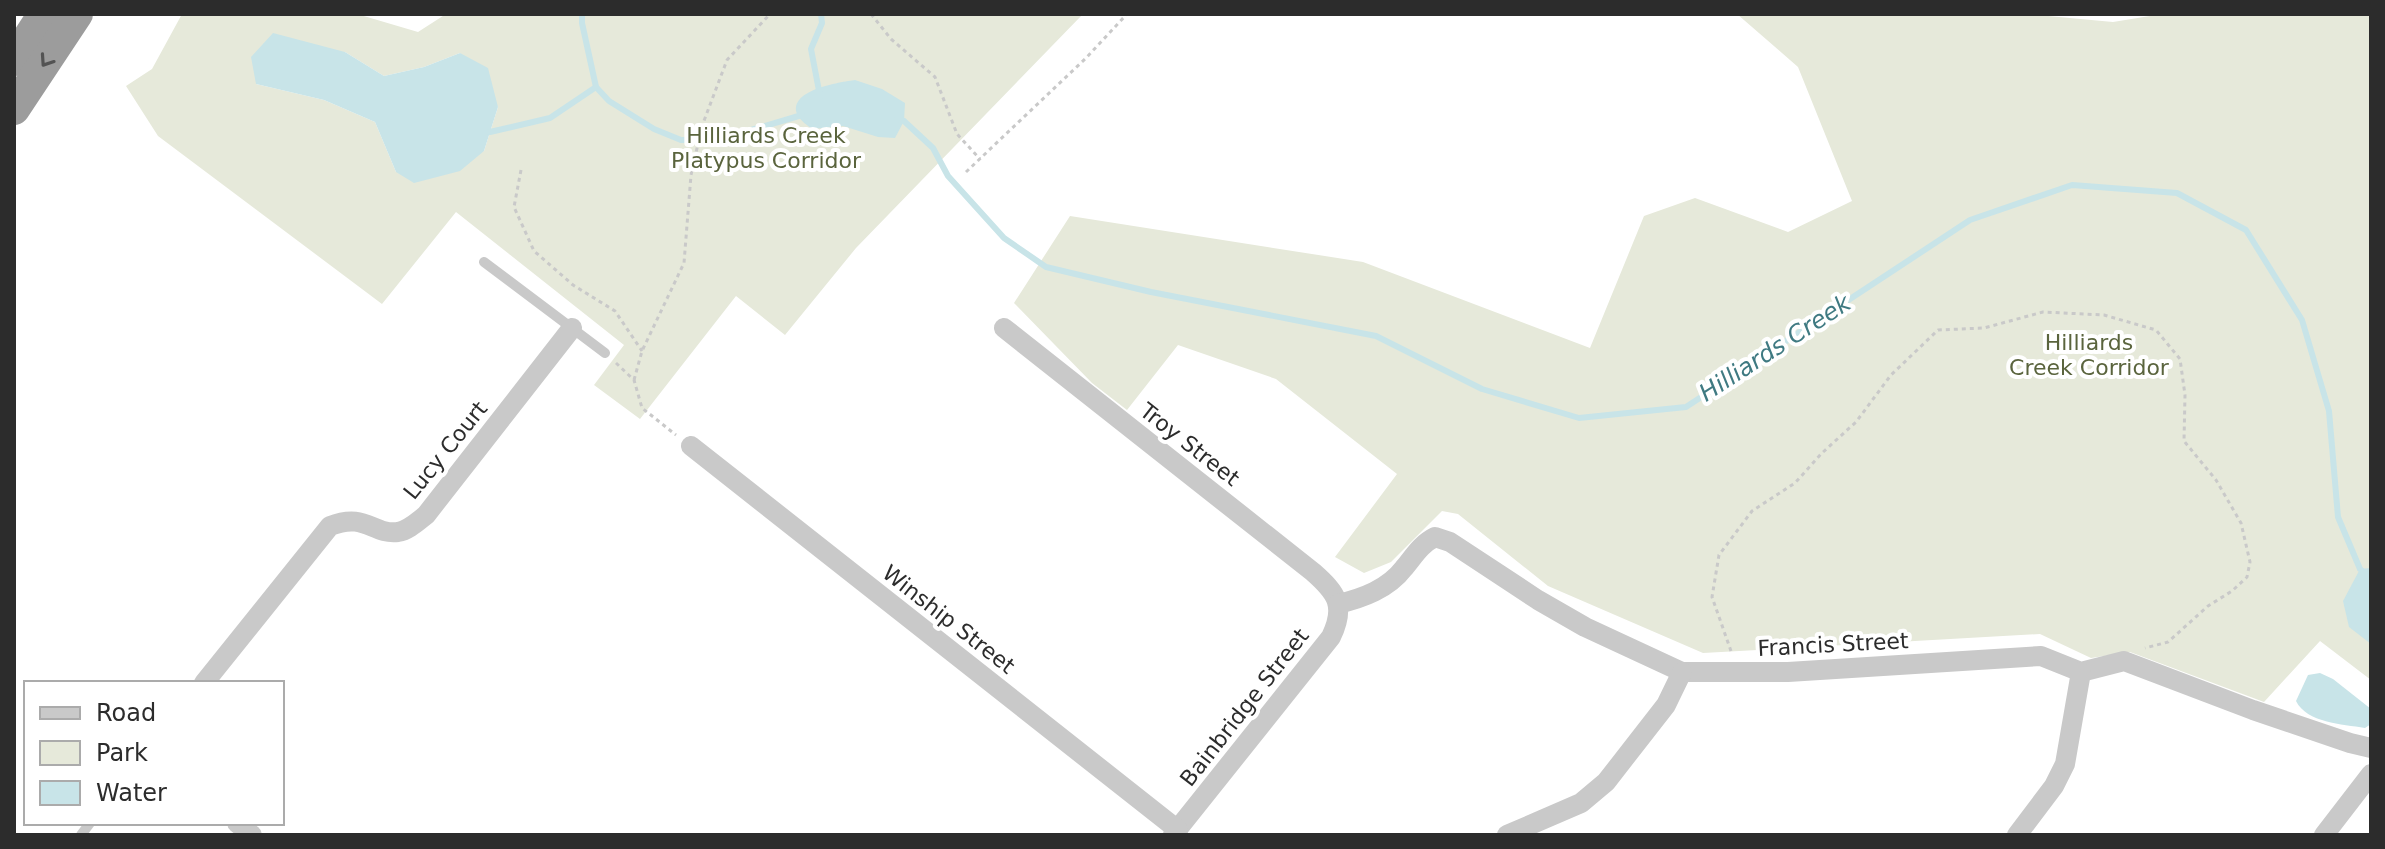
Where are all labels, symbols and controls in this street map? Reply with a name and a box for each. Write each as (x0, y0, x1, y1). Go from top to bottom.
one-way arrow (40, 53, 55, 67)
park label: Hilliards Creek Platypus Corridor (671, 123, 862, 173)
water label: Hilliards Creek (1694, 288, 1857, 407)
park label: Hilliards Creek Corridor (2009, 330, 2170, 380)
street label: Lucy Court (398, 396, 493, 504)
street label: Troy Street (1134, 397, 1245, 491)
street label: Winship Street (878, 560, 1020, 679)
street label: Bainbridge Street (1175, 623, 1314, 791)
street label: Francis Street (1757, 628, 1909, 661)
legend (24, 681, 284, 825)
text: Road (96, 699, 156, 727)
text: Park (96, 739, 148, 767)
text: Water (96, 779, 167, 807)

